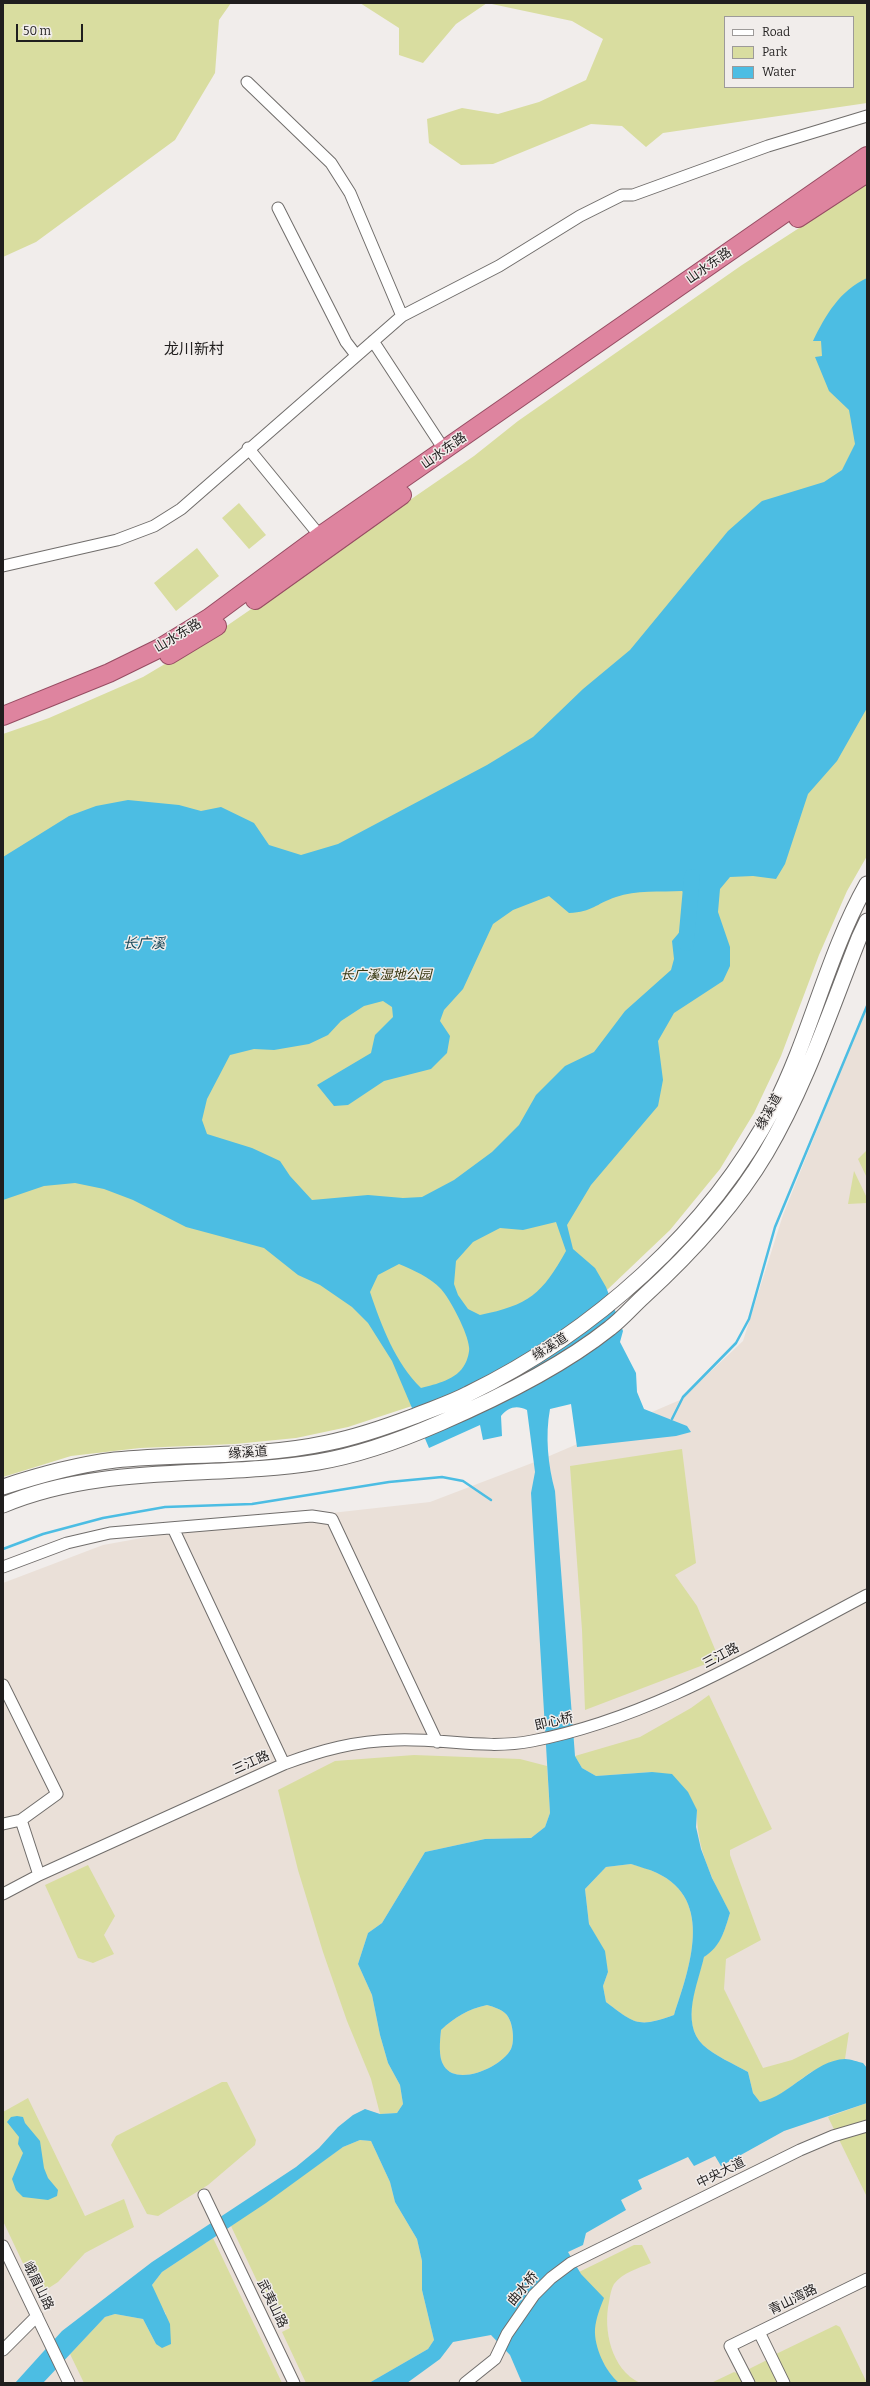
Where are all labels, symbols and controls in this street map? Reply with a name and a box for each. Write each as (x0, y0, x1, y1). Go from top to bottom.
scale bar (18, 16, 85, 42)
legend (724, 16, 854, 88)
text: 50 m (23, 24, 51, 38)
text: Road (762, 25, 790, 39)
text: Park (762, 45, 787, 59)
text: Water (762, 65, 796, 79)
street label: 山水东路 (683, 245, 735, 287)
district label: 龙川新村 (164, 341, 224, 359)
street label: 山水东路 (418, 430, 470, 472)
street label: 山水东路 (152, 616, 204, 656)
water label: 长广溪 (123, 936, 165, 952)
park label: 长广溪湿地公园 (341, 967, 431, 983)
street label: 缘溪道 (753, 1091, 785, 1133)
street label: 缘溪道 (529, 1330, 571, 1364)
street label: 缘溪道 (228, 1444, 268, 1462)
street label: 三江路 (700, 1640, 742, 1672)
street label: 即心桥 (533, 1710, 575, 1734)
street label: 三江路 (230, 1748, 272, 1778)
street label: 中央大道 (694, 2155, 748, 2191)
street label: 峨眉山路 (20, 2259, 56, 2313)
street label: 曲水桥 (504, 2269, 542, 2309)
street label: 武夷山路 (254, 2277, 290, 2331)
street label: 青山湾路 (766, 2282, 820, 2318)

